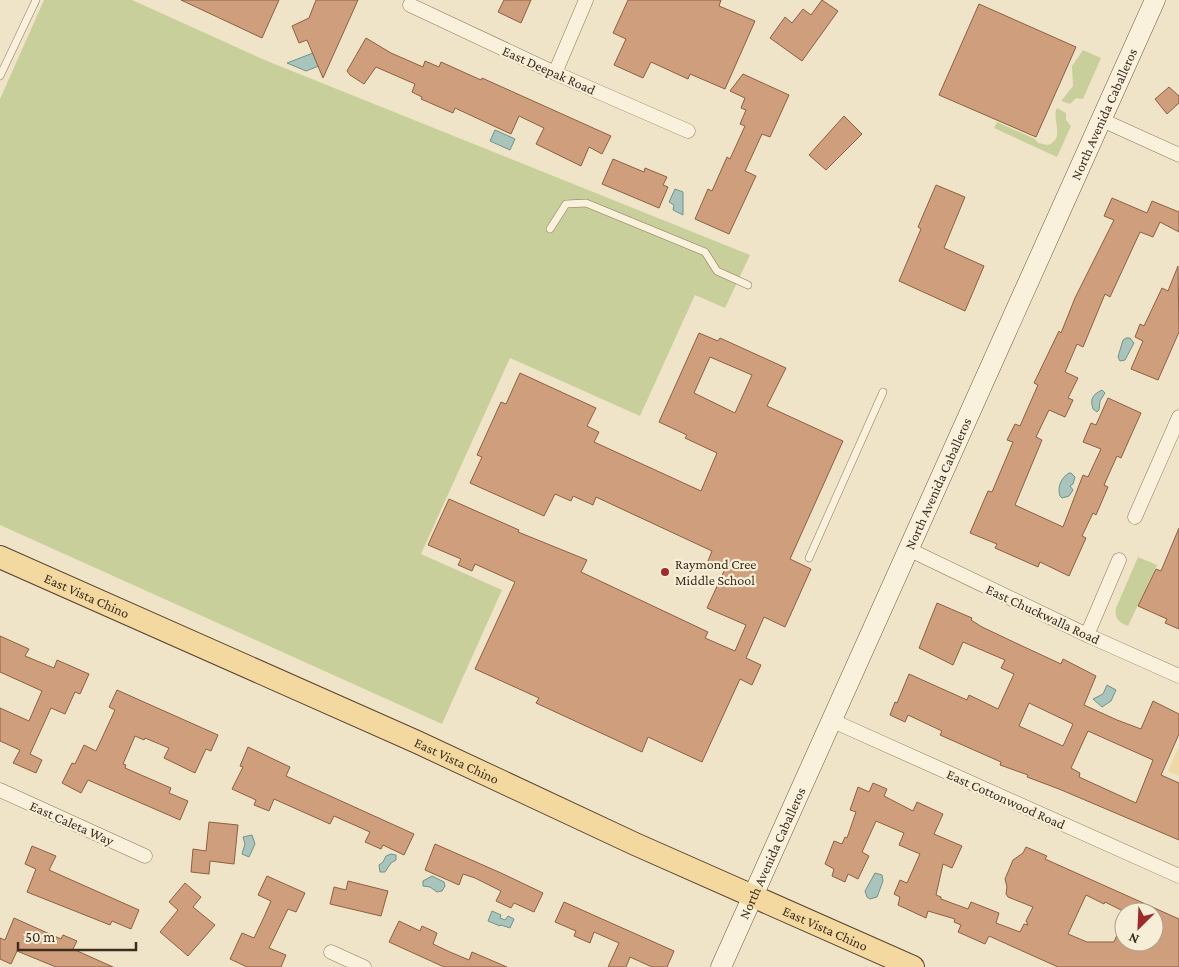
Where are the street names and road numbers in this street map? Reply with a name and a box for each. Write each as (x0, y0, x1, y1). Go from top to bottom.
street label: East Deepak Road (500, 42, 598, 98)
street label: North Avenida Caballeros (1067, 46, 1140, 182)
street label: North Avenida Caballeros (901, 415, 975, 552)
street label: East Vista Chino (42, 570, 132, 621)
street label: East Chuckwalla Road (984, 581, 1103, 648)
street label: East Vista Chino (412, 734, 502, 787)
street label: East Cottonwood Road (944, 766, 1068, 833)
street label: North Avenida Caballeros (736, 785, 809, 921)
street label: East Caleta Way (28, 797, 117, 849)
street label: East Vista Chino (780, 902, 870, 954)

